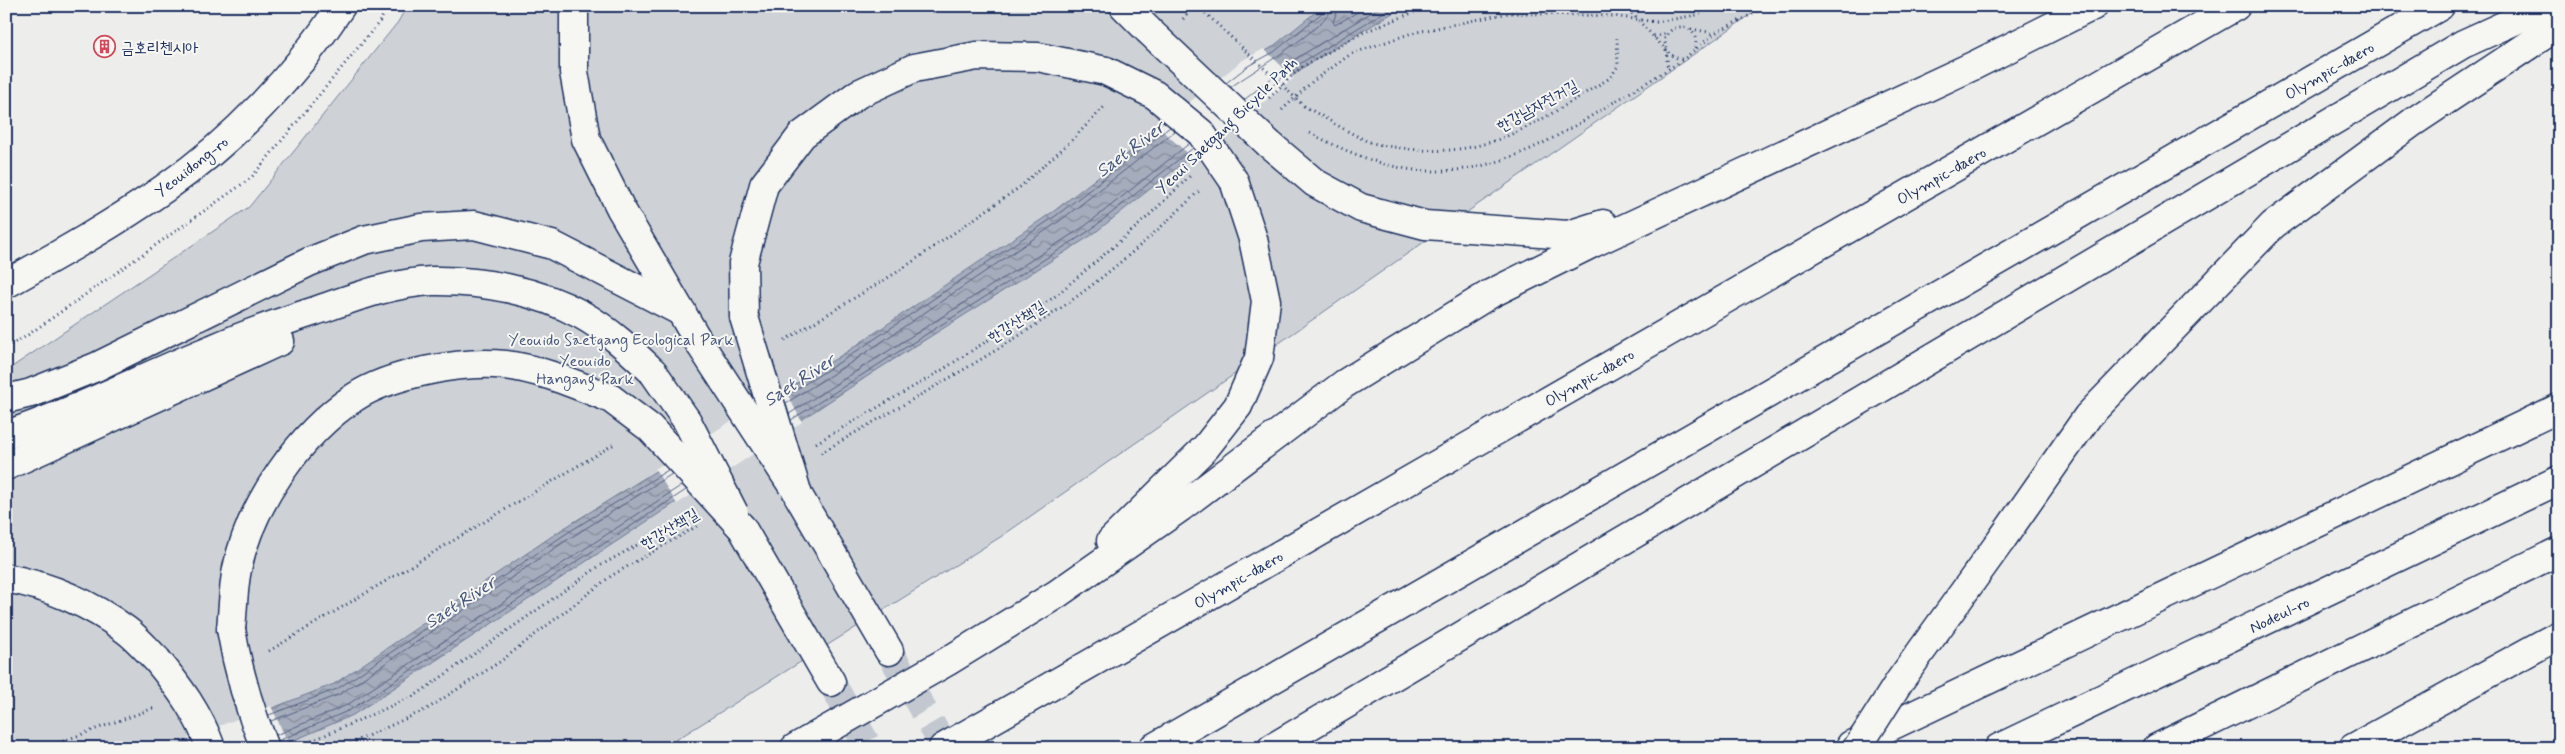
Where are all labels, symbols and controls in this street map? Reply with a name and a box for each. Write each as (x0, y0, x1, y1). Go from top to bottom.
building icon: 금호리첸시아 (93, 35, 117, 59)
street label: Olympic-daero (2281, 37, 2378, 105)
place label: 금호리첸시아 (121, 38, 198, 59)
street label: Yeoui Saetgang Bicycle Path (1152, 53, 1303, 200)
street label: 한강남자전거길 (1493, 75, 1582, 137)
water label: Saet River (1092, 115, 1172, 183)
street label: Yeouidong-ro (151, 132, 234, 203)
street label: Olympic-daero (1893, 142, 1990, 210)
street label: 한강산책길 (984, 296, 1050, 348)
park label: Yeouido Saetgang Ecological Park (508, 330, 734, 352)
street label: Olympic-daero (1541, 344, 1638, 412)
water label: Saet River (760, 348, 842, 413)
park label: Yeouido Hangang Park (536, 351, 634, 391)
street label: 한강산책길 (637, 504, 703, 555)
street label: Olympic-daero (1190, 546, 1287, 614)
water label: Saet River (421, 570, 503, 635)
street label: Nodeul-ro (2246, 592, 2313, 639)

